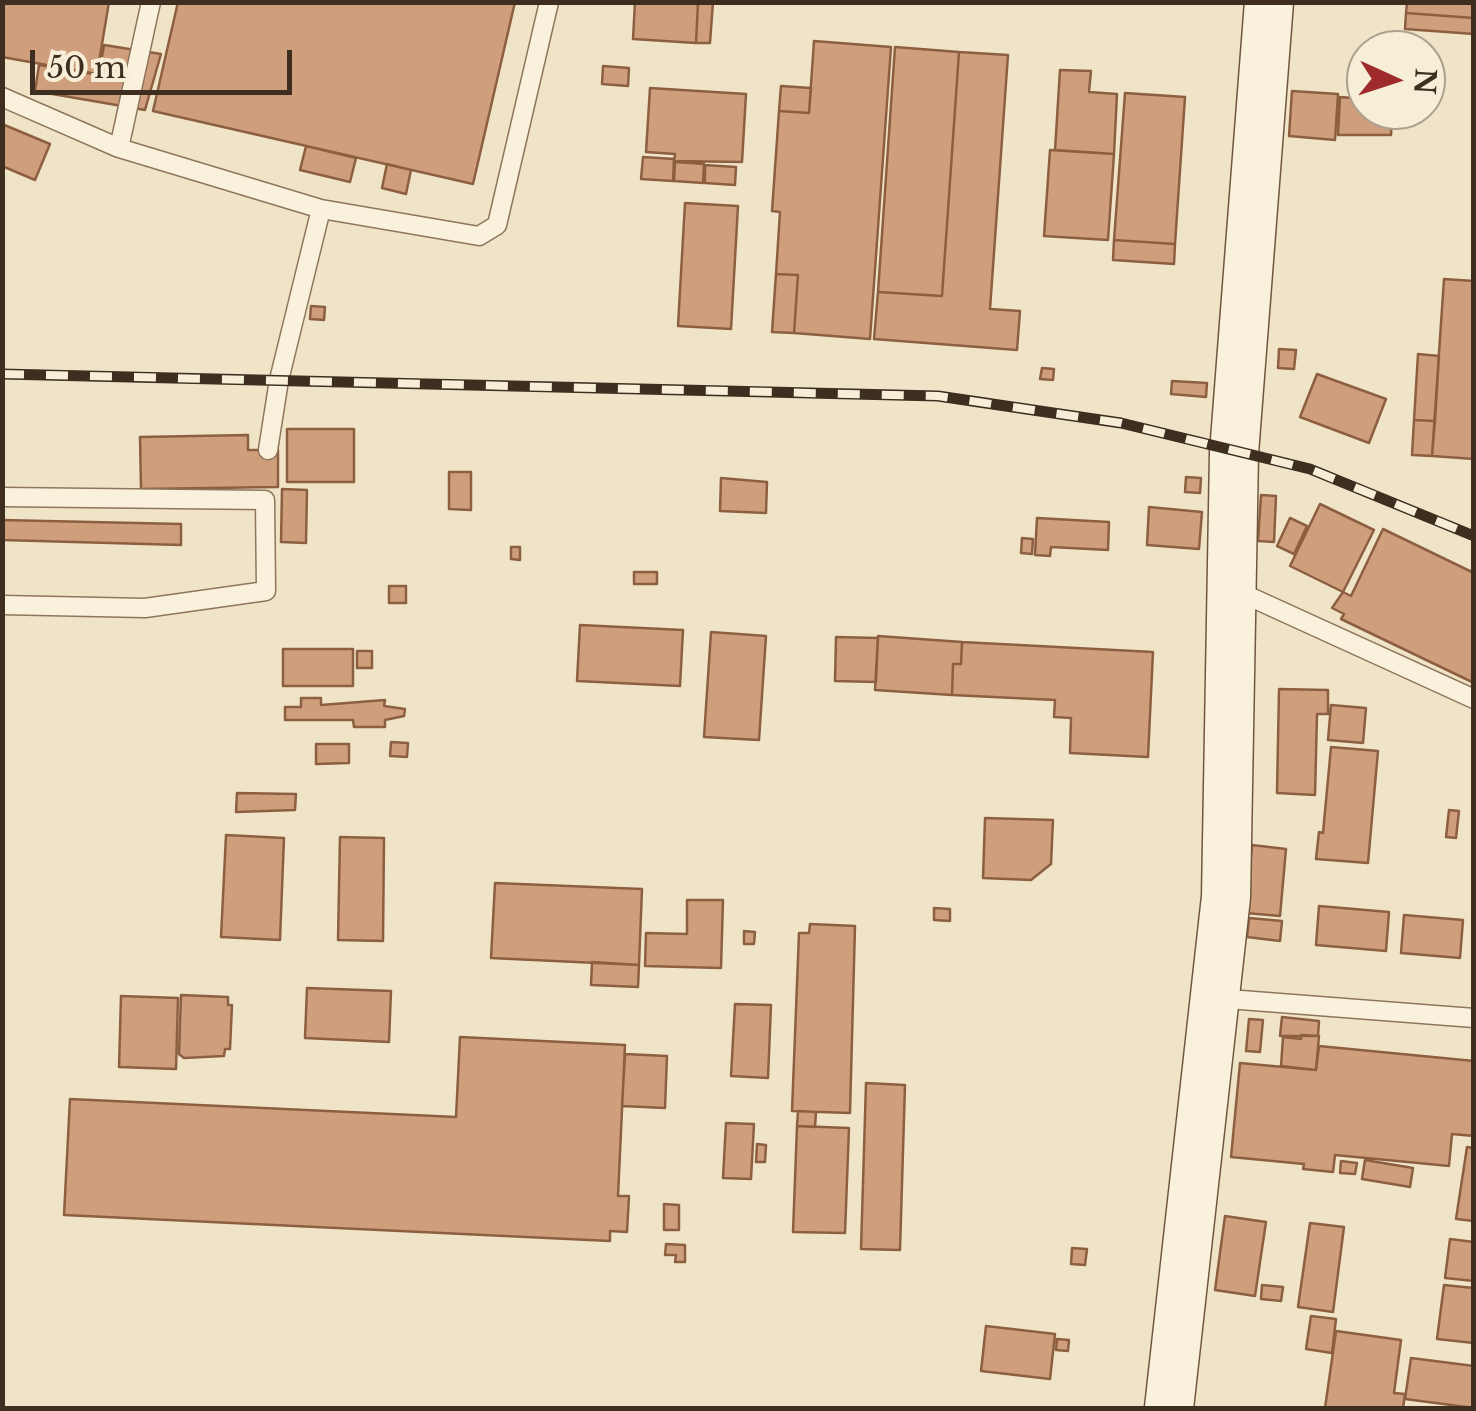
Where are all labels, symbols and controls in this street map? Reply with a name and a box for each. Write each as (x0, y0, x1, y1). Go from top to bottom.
scale bar (35, 30, 298, 92)
north arrow (1346, 30, 1446, 130)
text: 50 m (47, 49, 126, 86)
text: N (1406, 67, 1443, 96)

